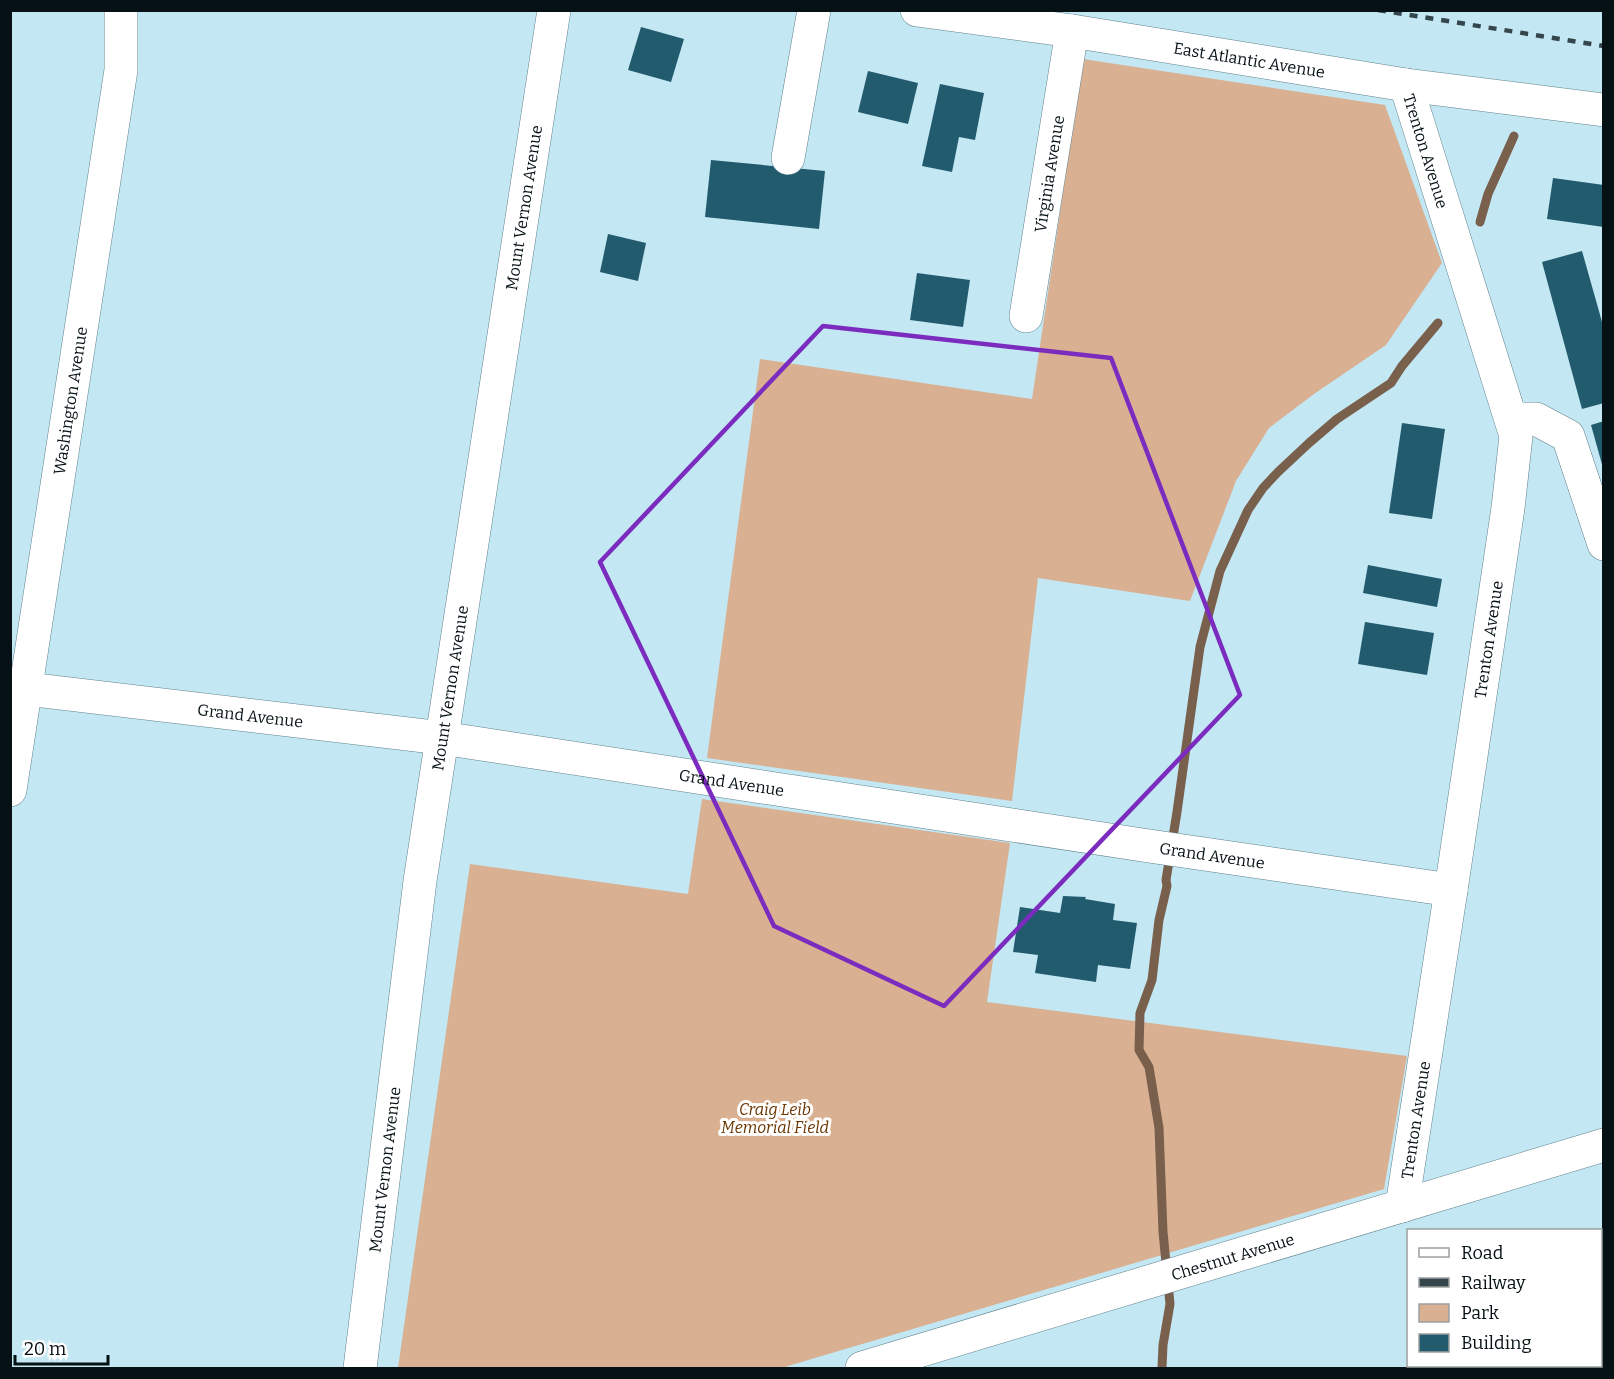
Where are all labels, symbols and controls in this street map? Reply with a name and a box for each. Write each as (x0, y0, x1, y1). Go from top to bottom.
street label: East Atlantic Avenue (1172, 39, 1326, 82)
street label: Trenton Avenue (1399, 91, 1452, 211)
street label: Virginia Avenue (1031, 114, 1068, 234)
street label: Mount Vernon Avenue (502, 124, 546, 292)
street label: Washington Avenue (50, 325, 91, 476)
street label: Trenton Avenue (1471, 579, 1507, 700)
street label: Mount Vernon Avenue (428, 604, 472, 772)
street label: Grand Avenue (196, 700, 304, 732)
street label: Grand Avenue (678, 765, 786, 800)
street label: Grand Avenue (1158, 839, 1266, 873)
street label: Trenton Avenue (1397, 1060, 1434, 1180)
street label: Mount Vernon Avenue (365, 1086, 405, 1254)
park label: Craig Leib Memorial Field (721, 1100, 829, 1137)
legend (1407, 1229, 1602, 1367)
street label: Chestnut Avenue (1169, 1230, 1297, 1285)
text: Road (1461, 1242, 1504, 1264)
text: Railway (1461, 1272, 1526, 1294)
text: Park (1461, 1302, 1500, 1324)
scale bar (15, 1328, 108, 1366)
text: Building (1461, 1332, 1532, 1354)
text: 20 m (24, 1338, 66, 1360)

